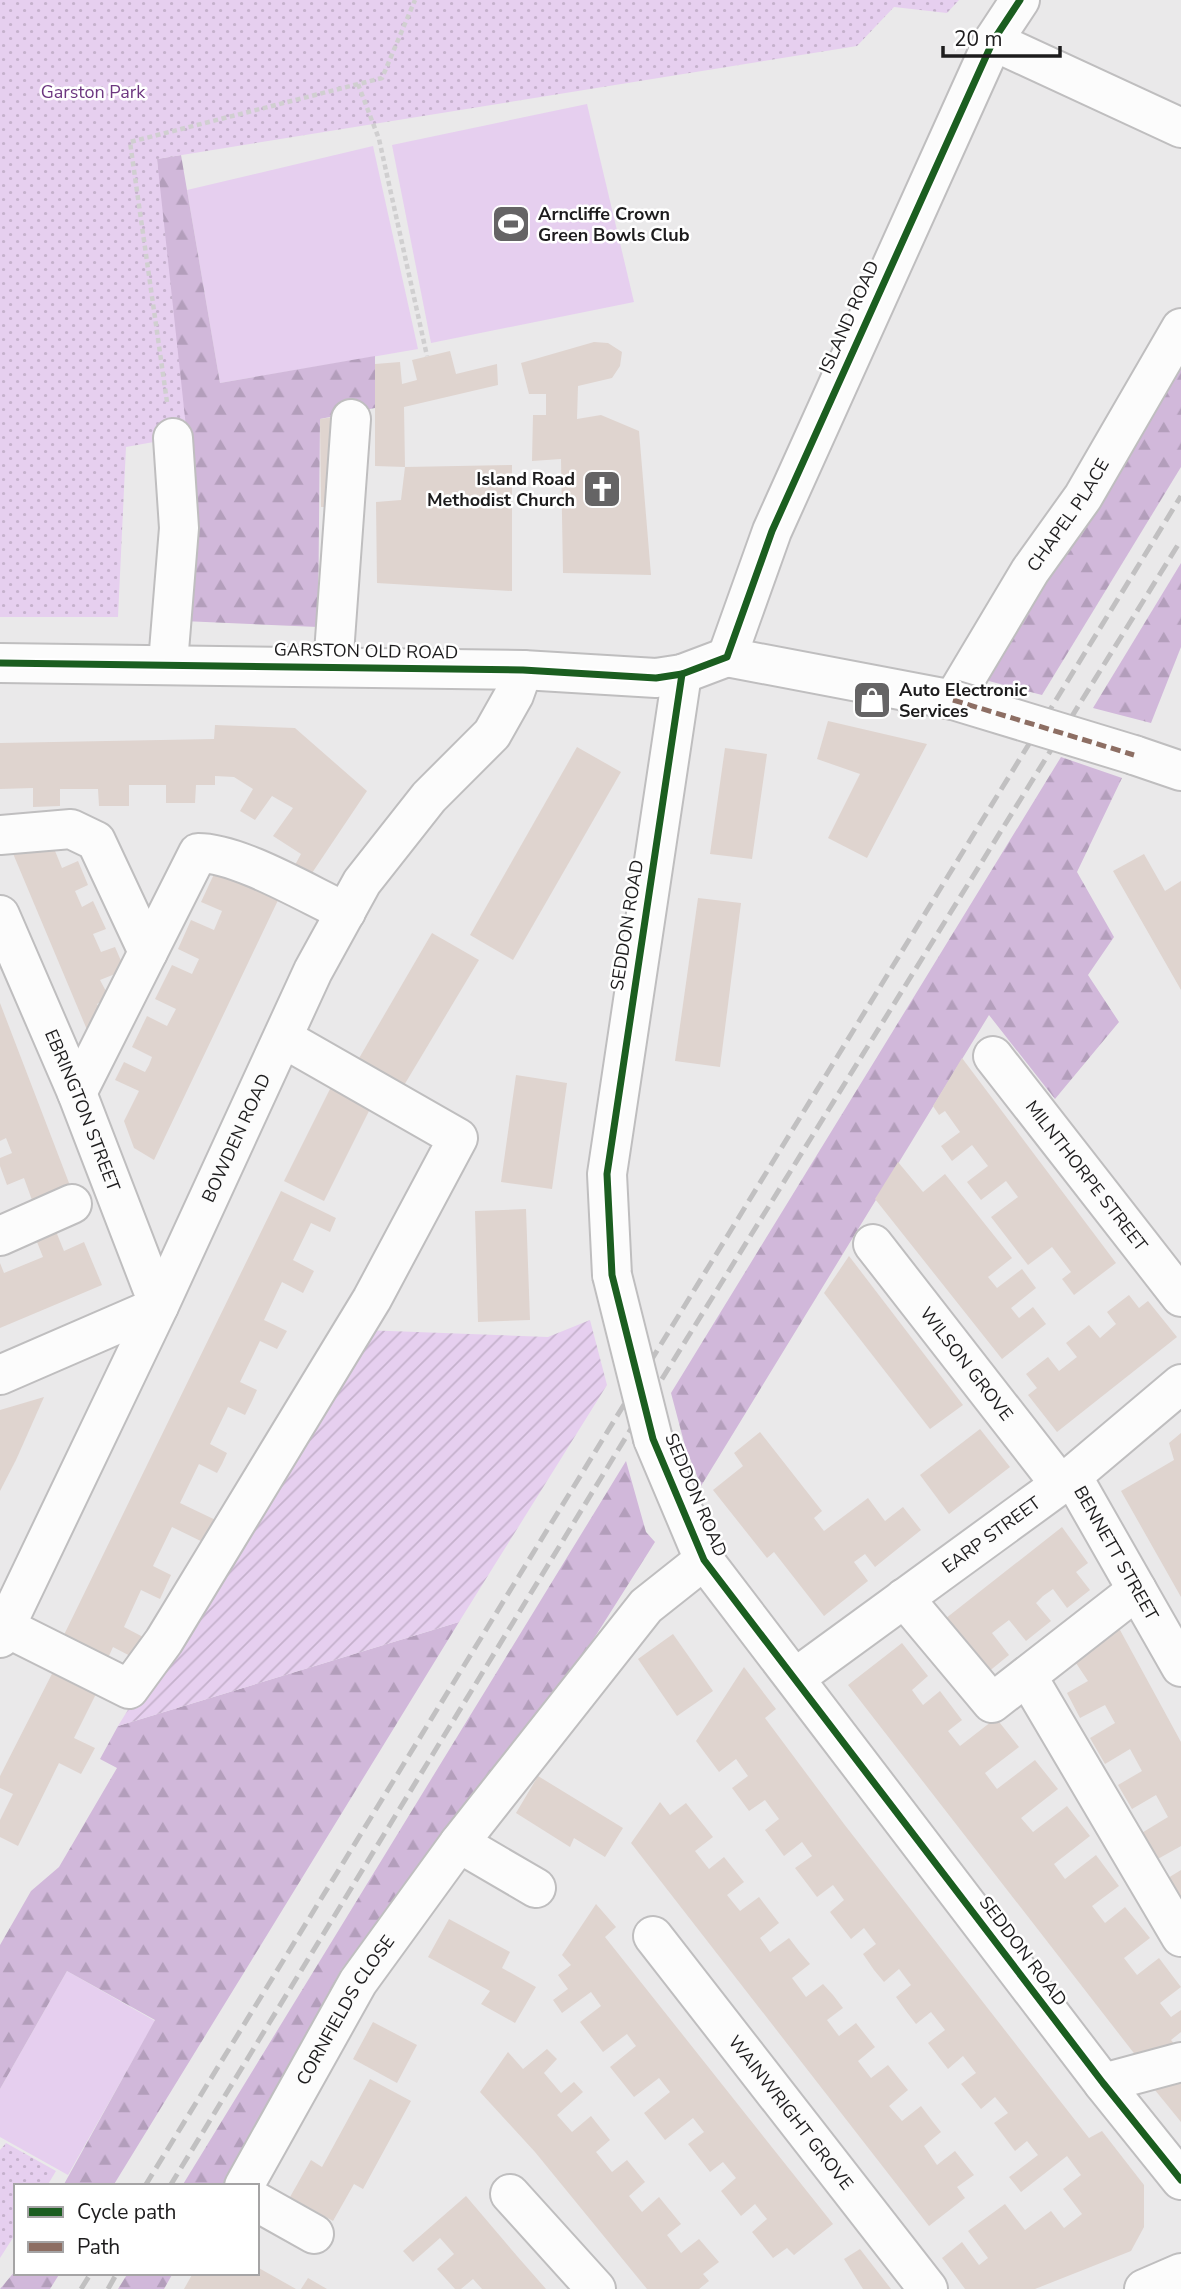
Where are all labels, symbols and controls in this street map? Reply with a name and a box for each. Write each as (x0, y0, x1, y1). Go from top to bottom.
scale bar (943, 14, 1060, 58)
text: 20 m (954, 25, 1003, 53)
park label: Garston Park (41, 80, 146, 104)
place label: Arncliffe Crown Green Bowls Club (538, 202, 690, 247)
sports icon: Arncliffe Crown Green Bowls Club (490, 203, 532, 245)
street label: ISLAND ROAD (813, 257, 885, 377)
street label: CHAPEL PLACE (1021, 454, 1115, 576)
place label: Island Road Methodist Church (427, 467, 575, 512)
church icon: Island Road Methodist Church (581, 468, 623, 510)
street label: GARSTON OLD ROAD (274, 637, 458, 665)
place label: Auto Electronic Services (899, 678, 1028, 723)
shop icon: Auto Electronic Services (851, 679, 893, 721)
street label: SEDDON ROAD (605, 858, 649, 992)
street label: EBRINGTON STREET (39, 1026, 126, 1195)
street label: BOWDEN ROAD (196, 1070, 276, 1206)
street label: MILNTHORPE STREET (1020, 1095, 1153, 1256)
street label: WILSON GROVE (914, 1302, 1018, 1426)
street label: SEDDON ROAD (659, 1430, 733, 1560)
street label: BENNETT STREET (1068, 1482, 1164, 1625)
street label: EARP STREET (937, 1491, 1046, 1579)
street label: SEDDON ROAD (974, 1891, 1072, 2011)
street label: CORNFIELDS CLOSE (291, 1930, 400, 2089)
street label: WAINWRIGHT GROVE (723, 2030, 859, 2195)
legend (14, 2184, 259, 2275)
text: Cycle path (77, 2198, 176, 2226)
text: Path (77, 2233, 120, 2261)

